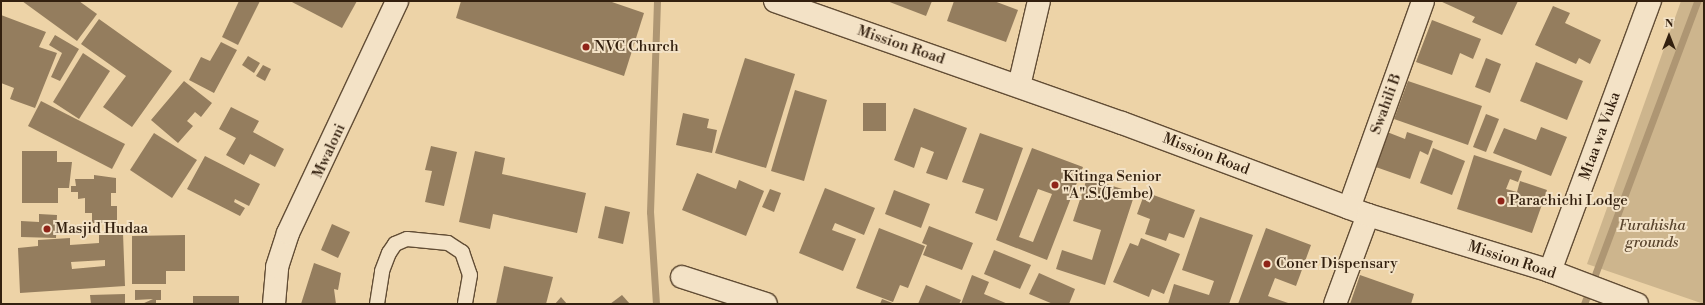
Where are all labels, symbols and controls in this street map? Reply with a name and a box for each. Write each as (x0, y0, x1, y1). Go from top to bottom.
north arrow (1649, 16, 1689, 56)
text: N (1665, 17, 1673, 31)
street label: Mission Road (855, 22, 947, 68)
place label: NVC Church (594, 38, 679, 56)
marker: NVC Church (581, 42, 591, 52)
street label: Swahili B (1367, 71, 1405, 137)
street label: Mtaa wa Vuka (1576, 89, 1624, 183)
street label: Mwaloni (309, 121, 349, 181)
street label: Mission Road (1160, 129, 1252, 179)
place label: Kitinga Senior "A".S.(Jembe) (1063, 167, 1161, 202)
marker: Kitinga Senior "A".S.(Jembe) (1050, 180, 1060, 190)
place label: Parachichi Lodge (1509, 192, 1628, 210)
marker: Parachichi Lodge (1496, 196, 1506, 206)
park label: Furahisha grounds (1618, 216, 1686, 251)
place label: Masjid Hudaa (55, 220, 148, 238)
marker: Masjid Hudaa (42, 224, 52, 234)
street label: Mission Road (1466, 237, 1558, 283)
place label: Coner Dispensary (1276, 255, 1398, 273)
marker: Coner Dispensary (1261, 258, 1273, 270)

